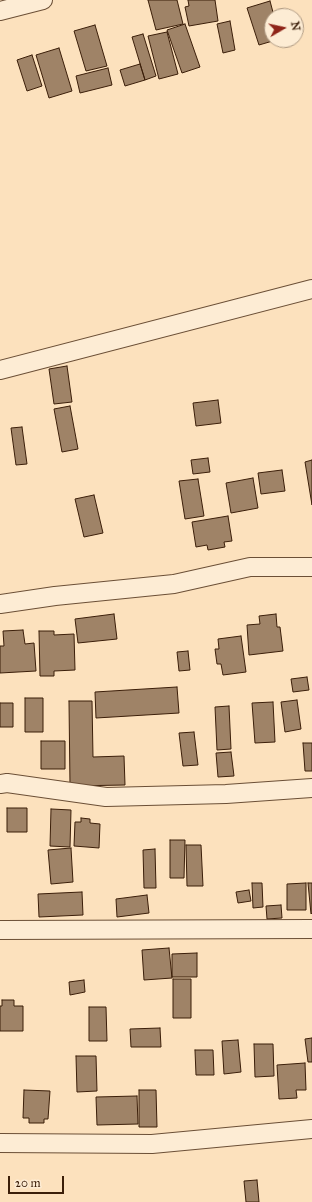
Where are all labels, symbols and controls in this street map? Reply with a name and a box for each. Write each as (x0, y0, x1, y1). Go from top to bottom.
north arrow (264, 8, 304, 48)
text: N (288, 21, 303, 32)
scale bar (10, 1168, 66, 1194)
text: 20 m (15, 1176, 41, 1190)

